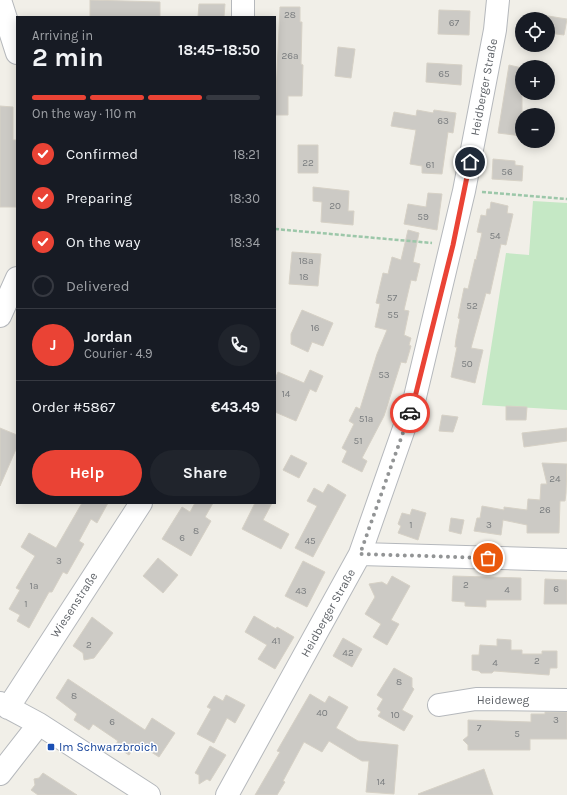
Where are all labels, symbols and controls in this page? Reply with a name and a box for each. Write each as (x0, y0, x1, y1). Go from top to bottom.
house number: 28 (284, 9, 296, 21)
map controls (515, 12, 555, 148)
button: locate (515, 12, 555, 52)
house number: 67 (449, 17, 460, 29)
text: Arriving in (32, 28, 93, 43)
street label: Heidberger Straße (468, 37, 500, 137)
text: 18:45–18:50 (178, 41, 260, 59)
text: 2 min (32, 42, 104, 73)
house number: 26a (281, 50, 299, 62)
button: + (515, 60, 555, 100)
house number: 65 (438, 68, 450, 80)
text: On the way · 110 m (32, 106, 137, 121)
button: − (515, 108, 555, 148)
house number: 63 (437, 115, 449, 127)
icon: check (32, 143, 54, 165)
text: Confirmed (66, 145, 138, 163)
pin (453, 145, 487, 179)
text: 18:21 (233, 147, 260, 162)
icon: home (459, 151, 481, 173)
house number: 22 (302, 157, 314, 169)
house number: 61 (425, 159, 435, 171)
house number: 56 (501, 166, 513, 178)
icon: check (32, 187, 54, 209)
text: Preparing (66, 189, 132, 207)
text: 18:30 (229, 191, 260, 206)
house number: 20 (329, 200, 341, 212)
house number: 59 (417, 211, 429, 223)
house number: 54 (489, 230, 501, 242)
icon: check (32, 231, 54, 253)
text: On the way (66, 233, 140, 251)
text: 18:34 (230, 235, 260, 250)
house number: 18a (299, 255, 313, 267)
house number: 18 (299, 271, 309, 283)
text: Delivered (66, 277, 130, 295)
house number: 57 (387, 292, 397, 304)
house number: 52 (466, 300, 478, 312)
house number: 55 (387, 309, 399, 321)
house number: 16 (310, 322, 320, 334)
button: phone (218, 324, 260, 366)
text: Jordan (84, 328, 132, 346)
text: J (50, 336, 56, 354)
text: Courier · 4.9 (84, 346, 153, 361)
house number: 50 (461, 358, 473, 370)
house number: 53 (378, 369, 390, 381)
house number: 14 (282, 388, 291, 400)
courier (390, 393, 430, 433)
text: Order #5867 (32, 398, 115, 416)
text: €43.49 (211, 398, 260, 416)
icon: car (399, 402, 421, 424)
house number: 51a (359, 413, 373, 425)
house number: 51 (354, 435, 362, 447)
button: Help (32, 450, 142, 496)
button: Share (150, 450, 260, 496)
house number: 24 (549, 473, 561, 485)
house number: 26 (539, 504, 551, 516)
house number: 1 (409, 519, 413, 531)
house number: 3 (486, 519, 492, 531)
house number: 8 (193, 525, 199, 537)
house number: 6 (179, 532, 185, 544)
house number: 45 (304, 535, 316, 547)
pin (471, 541, 505, 575)
icon: bag (477, 547, 499, 569)
house number: 3 (56, 555, 62, 567)
street label: Heidberger Straße (298, 566, 358, 660)
street label: Wiesenstraße (48, 570, 100, 640)
house number: 2 (463, 579, 469, 591)
house number: 1a (30, 580, 38, 592)
house number: 6 (553, 583, 559, 595)
house number: 4 (504, 584, 510, 596)
house number: 43 (295, 585, 307, 597)
house number: 1 (24, 598, 28, 610)
house number: 41 (272, 635, 280, 647)
house number: 2 (86, 639, 92, 651)
house number: 42 (342, 647, 354, 659)
house number: 2 (534, 655, 540, 667)
house number: 4 (492, 657, 498, 669)
house number: 8 (396, 676, 402, 688)
house number: 8 (71, 690, 77, 702)
street label: Heideweg (477, 693, 530, 707)
house number: 40 (316, 707, 328, 719)
house number: 10 (390, 709, 400, 721)
house number: 3 (553, 714, 559, 726)
house number: 6 (109, 716, 115, 728)
house number: 7 (477, 722, 482, 734)
house number: 5 (514, 728, 520, 740)
place label: Im Schwarzbroich (59, 740, 157, 754)
marker: Im Schwarzbroich (46, 742, 56, 752)
house number: 14 (377, 776, 386, 788)

